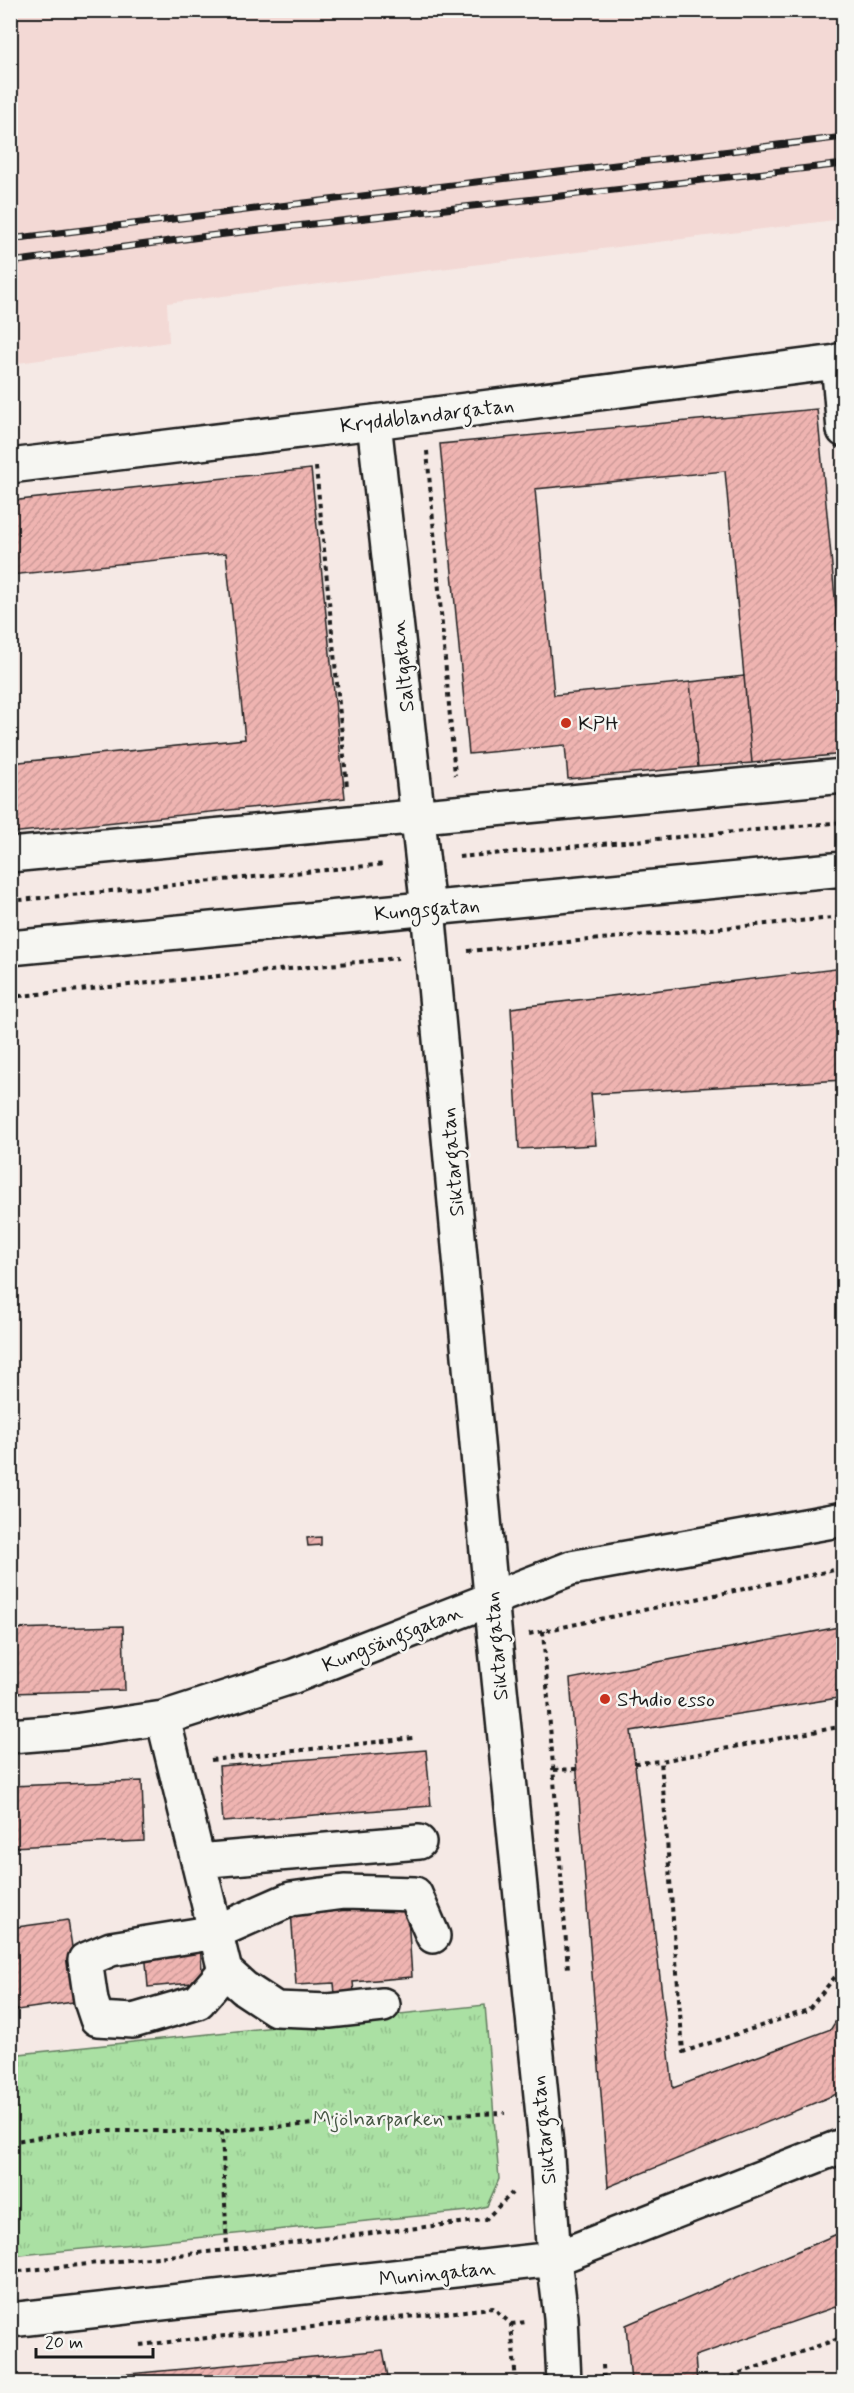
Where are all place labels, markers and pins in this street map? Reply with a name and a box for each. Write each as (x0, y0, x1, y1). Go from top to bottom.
place label: KPH (578, 710, 619, 738)
marker: KPH (559, 716, 573, 730)
place label: Studio esso (617, 1686, 715, 1714)
marker: Studio esso (598, 1692, 612, 1706)

